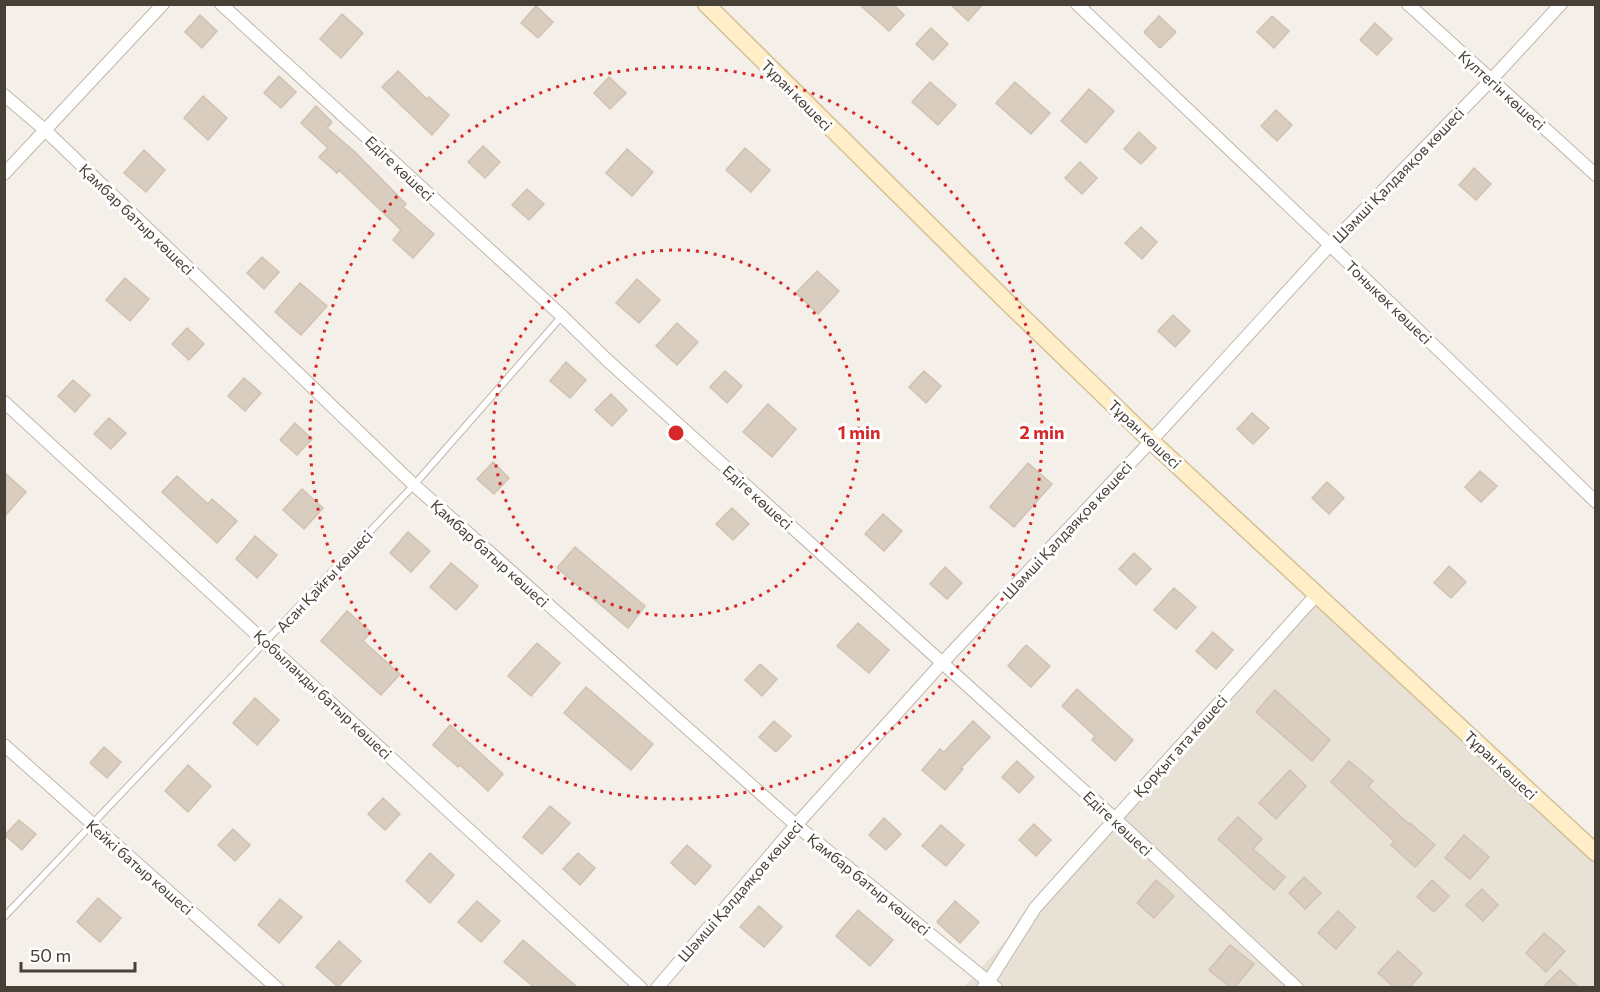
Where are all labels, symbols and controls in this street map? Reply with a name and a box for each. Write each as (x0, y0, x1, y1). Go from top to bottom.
street label: Күлтегін көшесі (1455, 46, 1549, 134)
street label: Тұран көшесі (758, 56, 836, 134)
street label: Шәмші Қалдаяқов көшесі (1329, 104, 1467, 246)
street label: Едіге көшесі (362, 132, 438, 204)
street label: Қамбар батыр көшесі (76, 160, 198, 278)
street label: Тоныкөк көшесі (1342, 256, 1436, 348)
street label: Тұран көшесі (1105, 396, 1185, 472)
text: 1 min (838, 421, 880, 443)
text: 2 min (1020, 421, 1064, 443)
centre of rings (666, 423, 686, 443)
street label: Шәмші Қалдаяқов көшесі (999, 458, 1135, 602)
street label: Едіге көшесі (720, 461, 796, 533)
street label: Қамбар батыр көшесі (427, 495, 553, 611)
street label: Асан Қайғы көшесі (272, 526, 376, 636)
street label: Қобыланды батыр көшесі (250, 625, 396, 763)
street label: Қорқыт ата көшесі (1129, 691, 1231, 801)
street label: Тұран көшесі (1461, 727, 1541, 803)
street label: Едіге көшесі (1080, 787, 1156, 859)
street label: Кейкі батыр көшесі (83, 816, 197, 918)
street label: Шәмші Қалдаяқов көшесі (674, 817, 806, 965)
street label: Қамбар батыр көшесі (804, 829, 934, 939)
scale bar (21, 935, 135, 973)
text: 50 m (30, 944, 71, 966)

